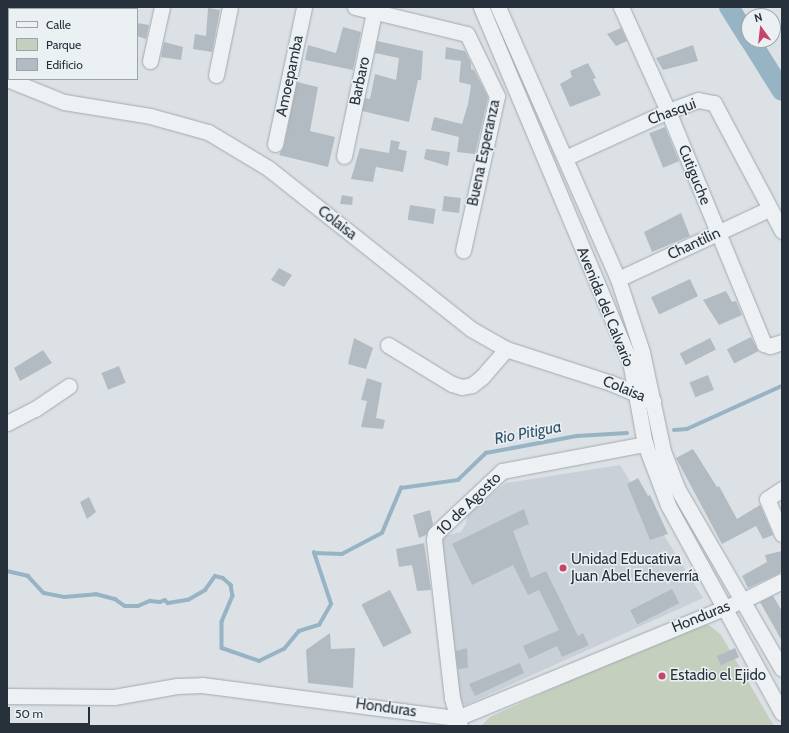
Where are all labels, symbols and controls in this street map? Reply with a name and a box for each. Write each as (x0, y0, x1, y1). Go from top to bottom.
legend (8, 8, 138, 80)
north arrow (741, 8, 781, 48)
text: N (753, 10, 764, 25)
text: Calle (46, 17, 71, 32)
street label: Amoepamba (273, 34, 307, 118)
text: Parque (46, 37, 81, 52)
street label: Barbaro (346, 55, 374, 107)
text: Edificio (46, 57, 83, 72)
street label: Chasqui (645, 95, 699, 129)
street label: Buena Esperanza (464, 98, 504, 208)
street label: Cutiguche (674, 142, 714, 208)
street label: Colaisa (314, 202, 360, 244)
street label: Chantilin (665, 224, 723, 264)
street label: Avenida del Calvario (573, 244, 637, 370)
street label: Colaisa (600, 372, 648, 406)
water label: Rio Pitigua (493, 417, 563, 449)
street label: 10 de Agosto (433, 469, 505, 539)
place label: Unidad Educativa Juan Abel Echeverría (571, 550, 699, 585)
marker: Unidad Educativa Juan Abel Echeverría (558, 563, 568, 573)
street label: Honduras (669, 597, 733, 637)
place label: Estadio el Ejido (670, 667, 766, 685)
marker: Estadio el Ejido (657, 671, 667, 681)
street label: Honduras (354, 695, 418, 721)
scale bar (10, 699, 92, 725)
text: 50 m (15, 706, 43, 721)

